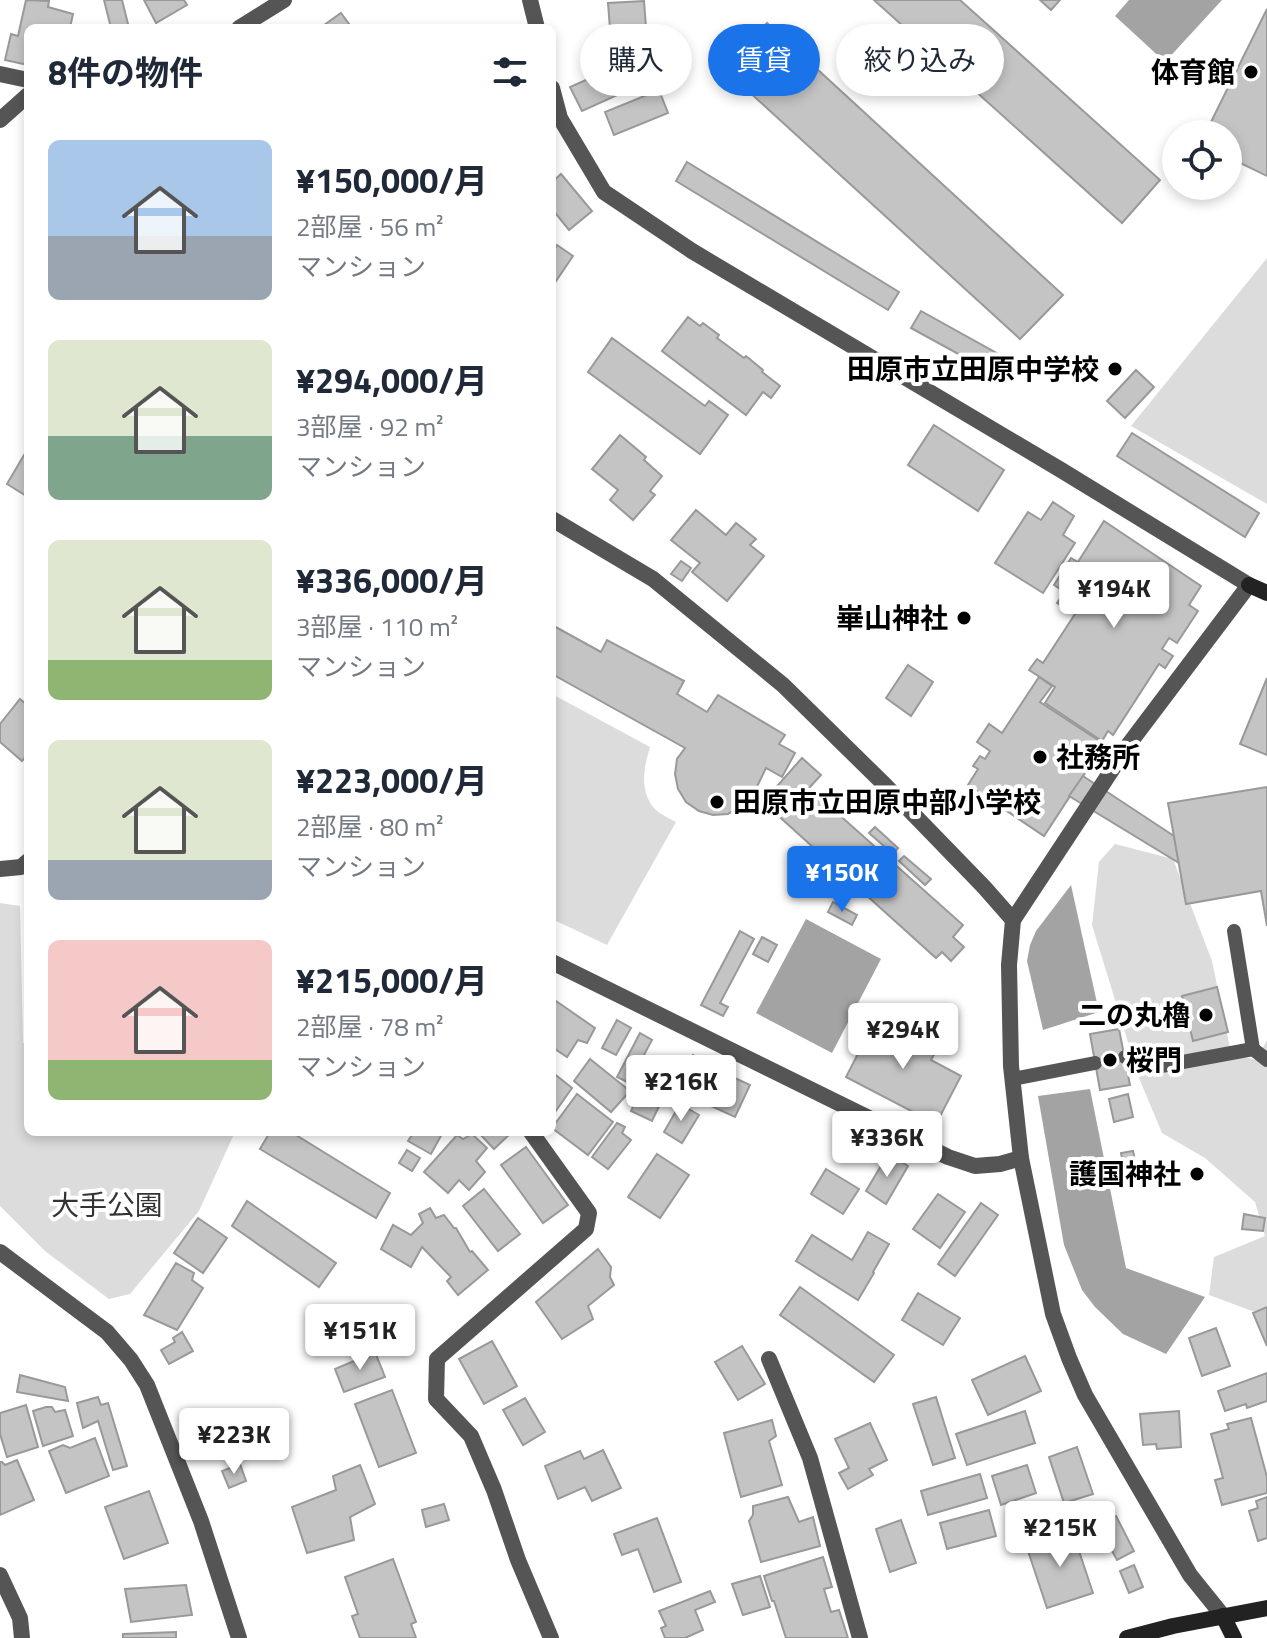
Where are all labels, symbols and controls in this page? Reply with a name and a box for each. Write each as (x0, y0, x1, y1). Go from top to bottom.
chip: 購入 (580, 24, 692, 96)
chip: 賃貸 (708, 24, 820, 96)
chip: 絞り込み (836, 24, 1004, 96)
text: 8件の物件 (48, 46, 203, 98)
icon: filters (488, 50, 532, 94)
place label: 体育館 (1151, 50, 1235, 93)
marker: 体育館 (1242, 63, 1260, 81)
map controls (1162, 120, 1242, 200)
button: locate (1162, 120, 1242, 200)
text: ¥150,000/月 (296, 154, 488, 206)
icon: home (112, 172, 208, 268)
text: 2部屋 · 56 m² (296, 207, 444, 246)
text: マンション (296, 247, 426, 286)
place label: 田原市立田原中学校 (847, 347, 1099, 390)
text: ¥294,000/月 (296, 354, 488, 406)
marker: 田原市立田原中学校 (1106, 360, 1124, 378)
icon: home (112, 372, 208, 468)
text: 3部屋 · 92 m² (296, 407, 444, 446)
text: マンション (296, 447, 426, 486)
text: ¥336,000/月 (296, 554, 488, 606)
pin: ¥194K (1058, 562, 1170, 630)
text: ¥194K (1077, 568, 1151, 607)
icon: home (112, 572, 208, 668)
place label: 崋山神社 (836, 596, 948, 639)
text: 3部屋 · 110 m² (296, 607, 458, 646)
marker: 崋山神社 (955, 609, 973, 627)
text: マンション (296, 647, 426, 686)
place label: 社務所 (1056, 735, 1140, 778)
marker: 社務所 (1031, 748, 1049, 766)
text: ¥223,000/月 (296, 754, 488, 806)
icon: home (112, 772, 208, 868)
place label: 田原市立田原中部小学校 (733, 780, 1041, 823)
marker: 田原市立田原中部小学校 (708, 793, 726, 811)
text: 2部屋 · 80 m² (296, 807, 444, 846)
pin: ¥150K (786, 846, 898, 914)
text: マンション (296, 847, 426, 886)
text: ¥150K (805, 852, 879, 891)
text: ¥215,000/月 (296, 954, 488, 1006)
icon: home (112, 972, 208, 1068)
place label: 二の丸櫓 (1078, 993, 1190, 1036)
pin: ¥294K (847, 1003, 959, 1071)
marker: 二の丸櫓 (1197, 1006, 1215, 1024)
text: 2部屋 · 78 m² (296, 1007, 444, 1046)
text: ¥294K (866, 1009, 940, 1048)
place label: 桜門 (1126, 1038, 1182, 1081)
text: マンション (296, 1047, 426, 1086)
marker: 桜門 (1101, 1051, 1119, 1069)
pin: ¥216K (625, 1055, 737, 1123)
text: ¥216K (644, 1061, 718, 1100)
pin: ¥336K (831, 1111, 943, 1179)
text: ¥336K (850, 1117, 924, 1156)
place label: 護国神社 (1069, 1152, 1181, 1195)
marker: 護国神社 (1188, 1165, 1206, 1183)
park label: 大手公園 (51, 1183, 163, 1226)
pin: ¥151K (304, 1304, 416, 1372)
text: ¥151K (323, 1310, 397, 1349)
pin: ¥223K (178, 1408, 290, 1476)
text: ¥223K (197, 1414, 271, 1453)
pin: ¥215K (1004, 1501, 1116, 1569)
text: ¥215K (1023, 1507, 1097, 1546)

